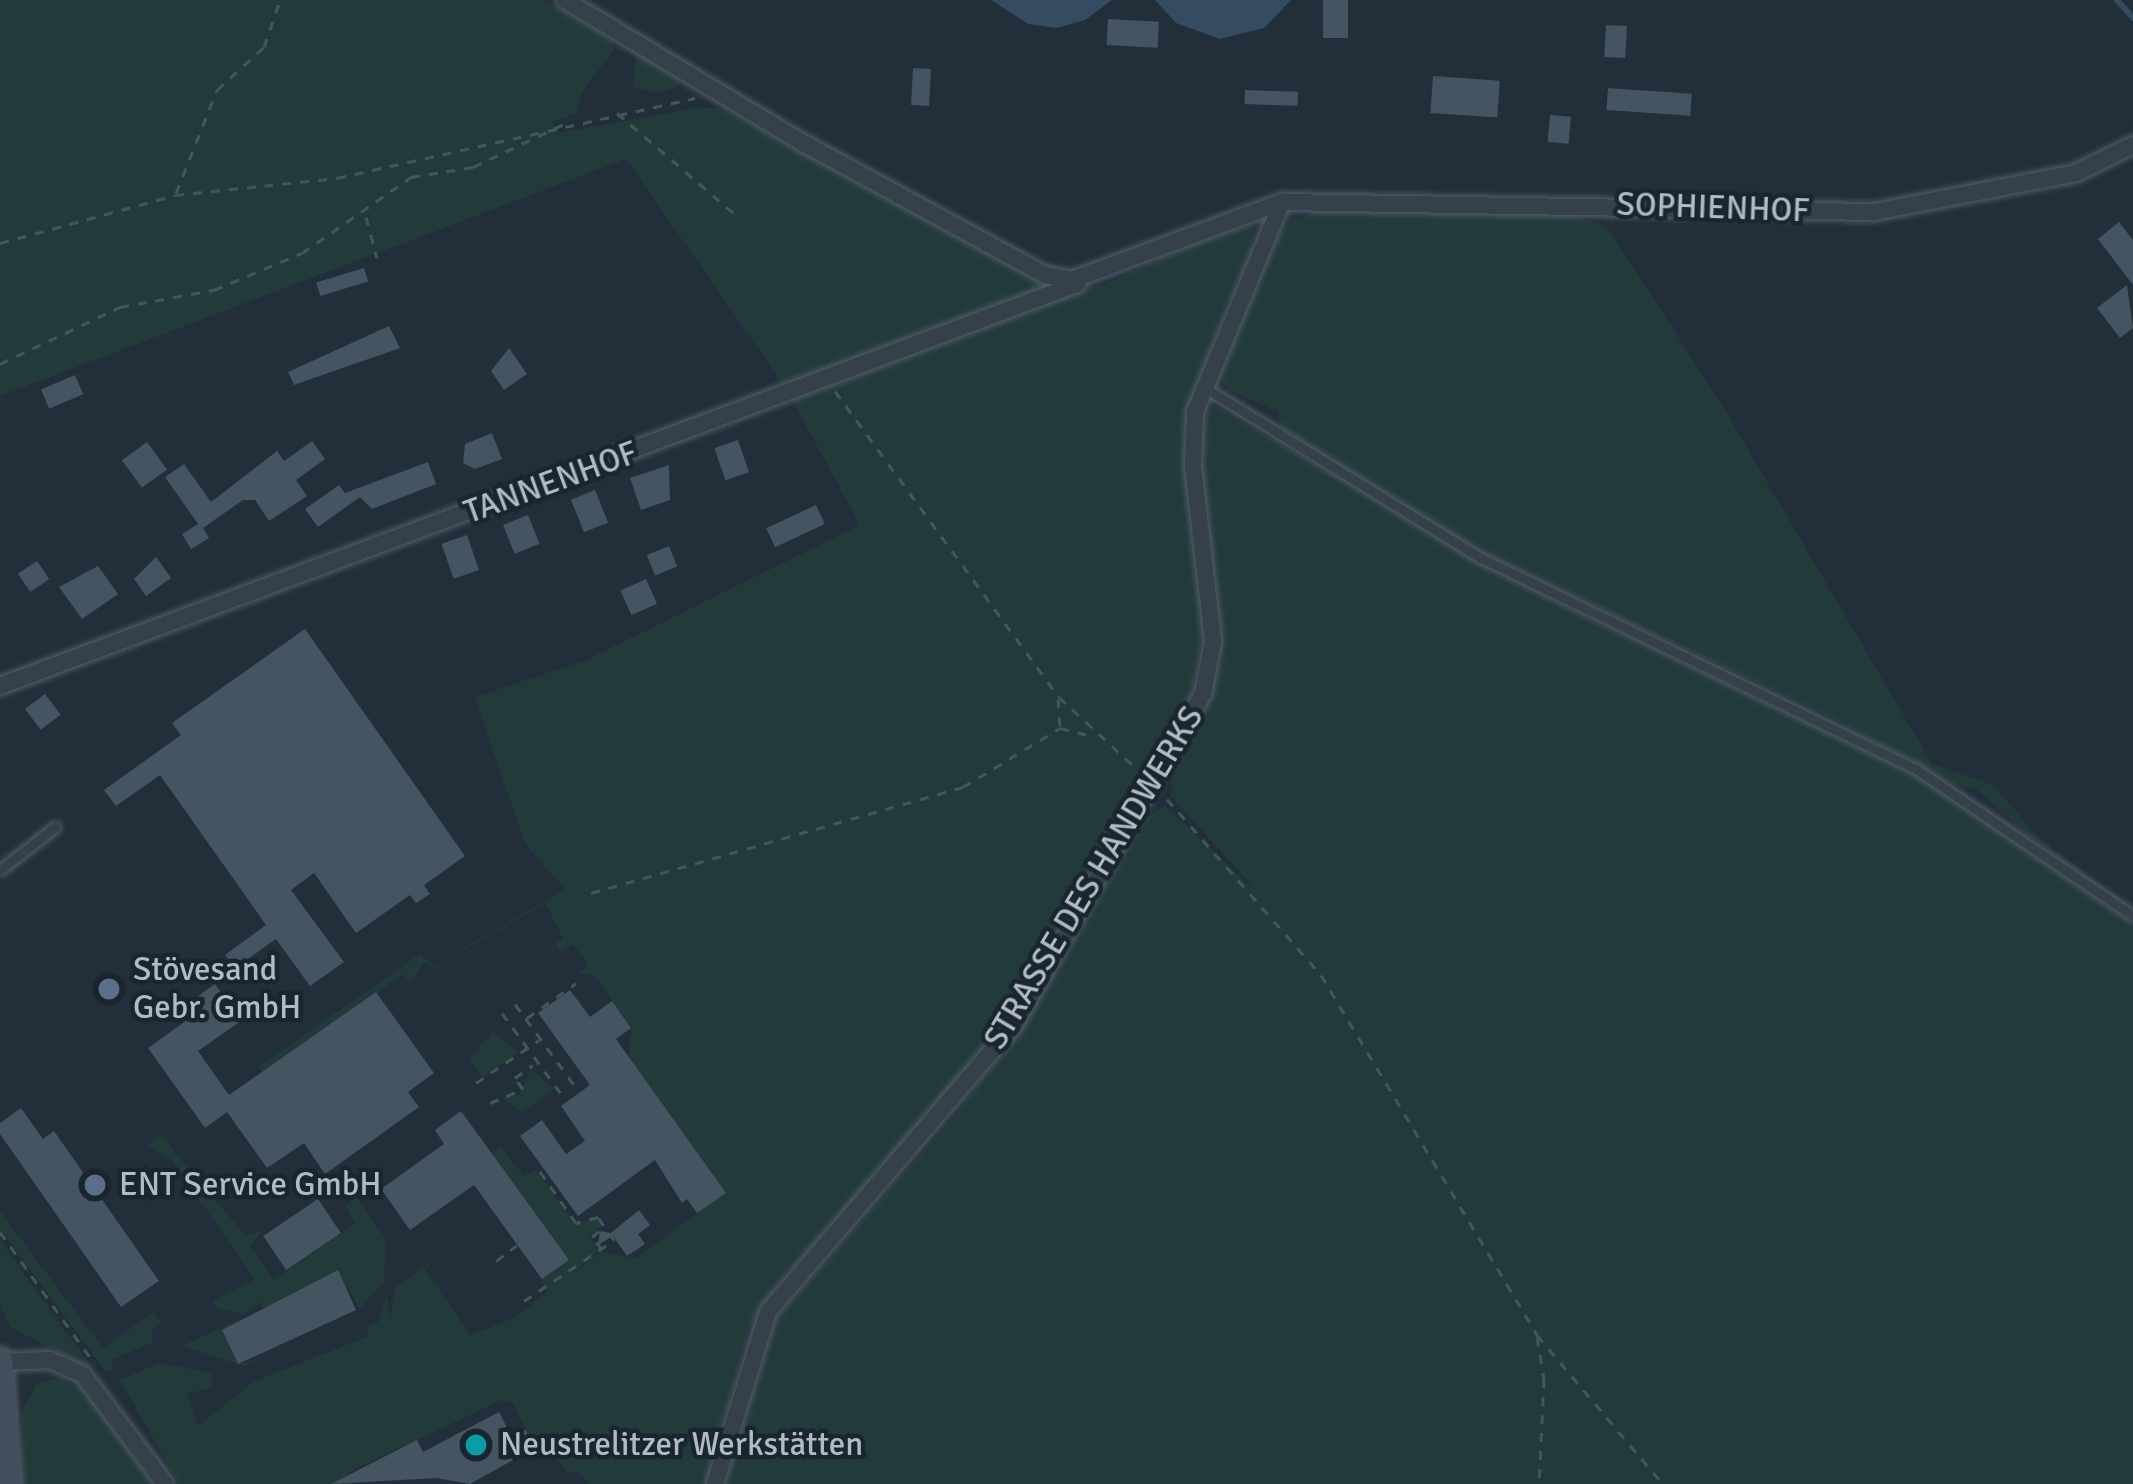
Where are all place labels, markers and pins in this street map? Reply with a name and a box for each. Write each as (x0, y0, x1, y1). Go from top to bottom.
place label: Stövesand Gebr. GmbH (133, 950, 301, 1028)
marker: Stövesand Gebr. GmbH (96, 976, 122, 1002)
place label: ENT Service GmbH (119, 1165, 381, 1205)
marker: ENT Service GmbH (82, 1172, 108, 1198)
place label: Neustrelitzer Werkstätten (500, 1425, 863, 1465)
marker: Neustrelitzer Werkstätten (463, 1432, 489, 1458)

